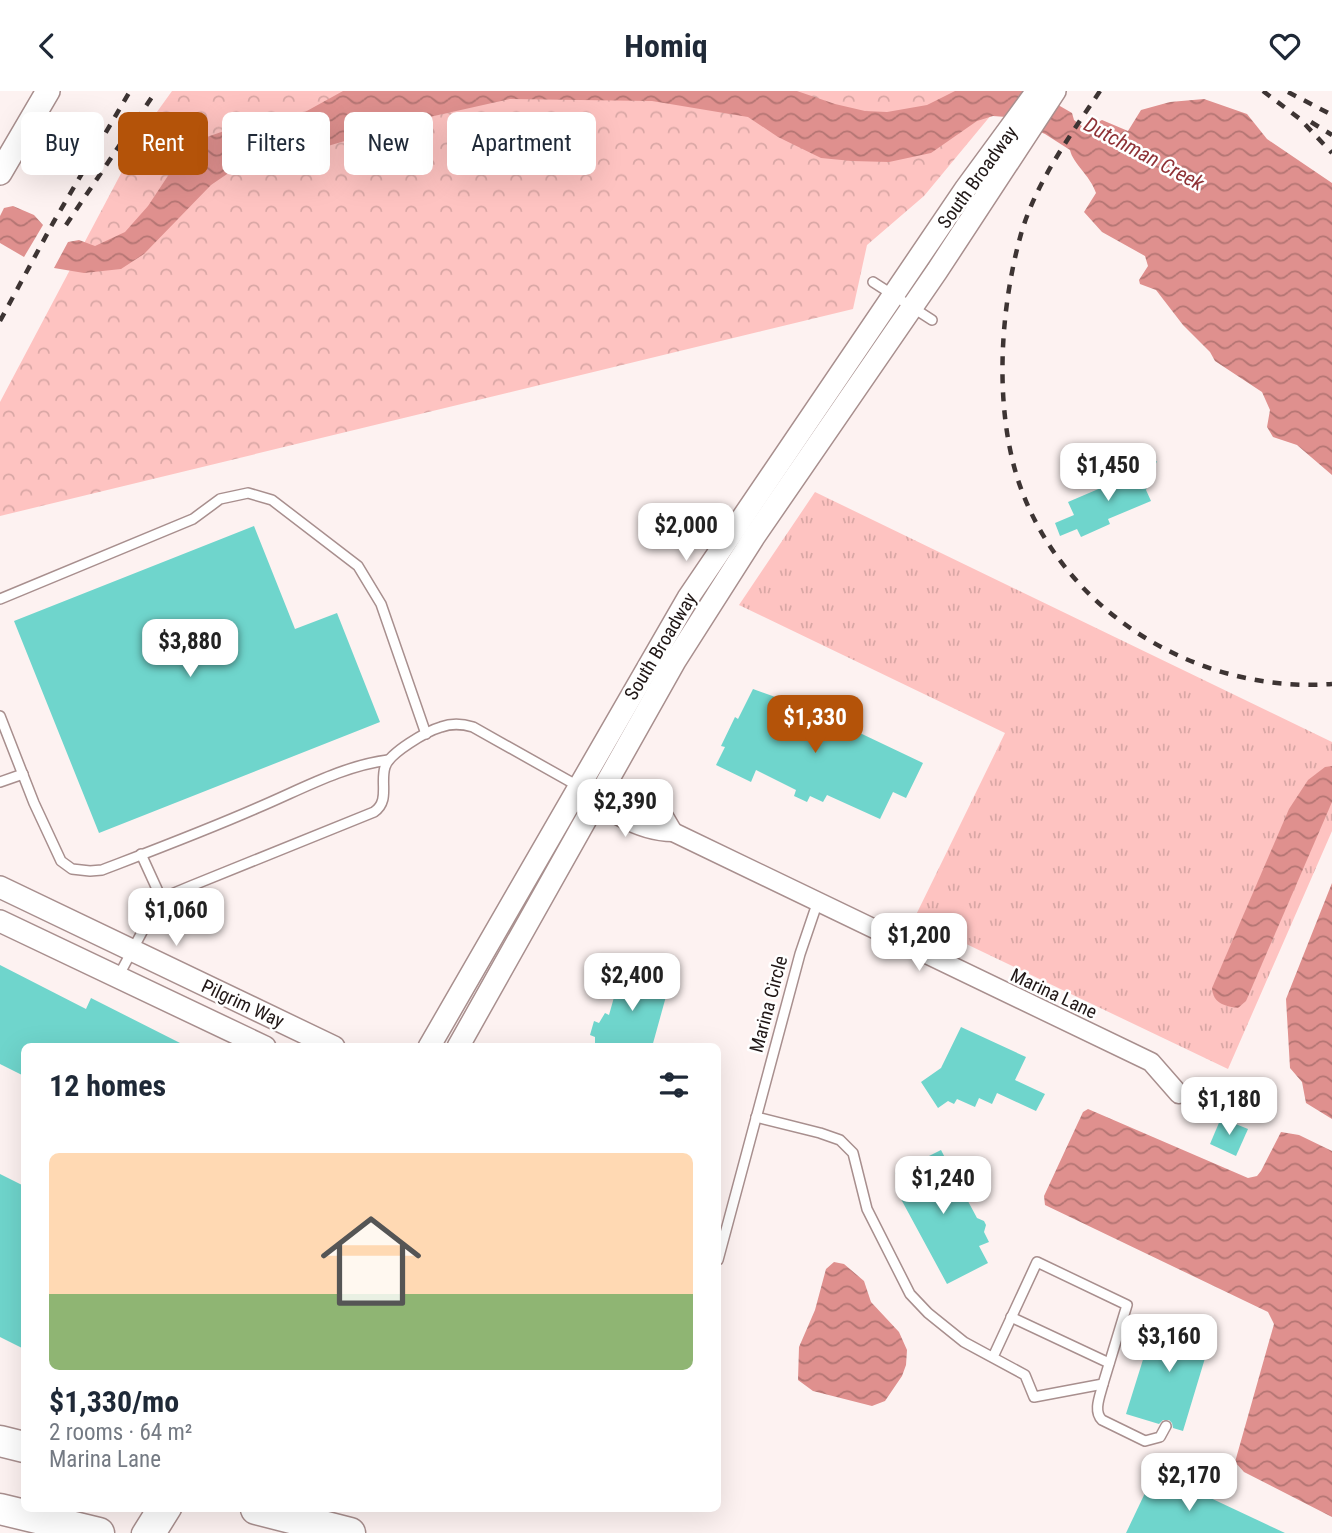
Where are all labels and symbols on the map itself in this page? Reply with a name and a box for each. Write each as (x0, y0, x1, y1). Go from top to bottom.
water label: Dutchman Creek (1080, 112, 1209, 196)
street label: South Broadway (933, 122, 1022, 233)
pin: $1,450 (1051, 443, 1165, 503)
pin: $2,000 (629, 503, 743, 563)
street label: South Broadway (619, 588, 701, 704)
pin: $3,880 (133, 619, 247, 679)
pin: $1,330 (758, 695, 872, 755)
pin: $2,390 (568, 779, 682, 839)
pin: $1,060 (119, 889, 233, 948)
pin: $1,200 (862, 913, 976, 973)
pin: $2,400 (575, 953, 689, 1013)
street label: Marina Circle (745, 953, 792, 1055)
street label: Marina Lane (1007, 963, 1101, 1023)
street label: Pilgrim Way (198, 974, 288, 1033)
pin: $1,180 (1172, 1077, 1286, 1137)
pin: $1,240 (886, 1157, 1000, 1216)
pin: $3,160 (1112, 1315, 1226, 1374)
pin: $2,170 (1132, 1453, 1246, 1513)

